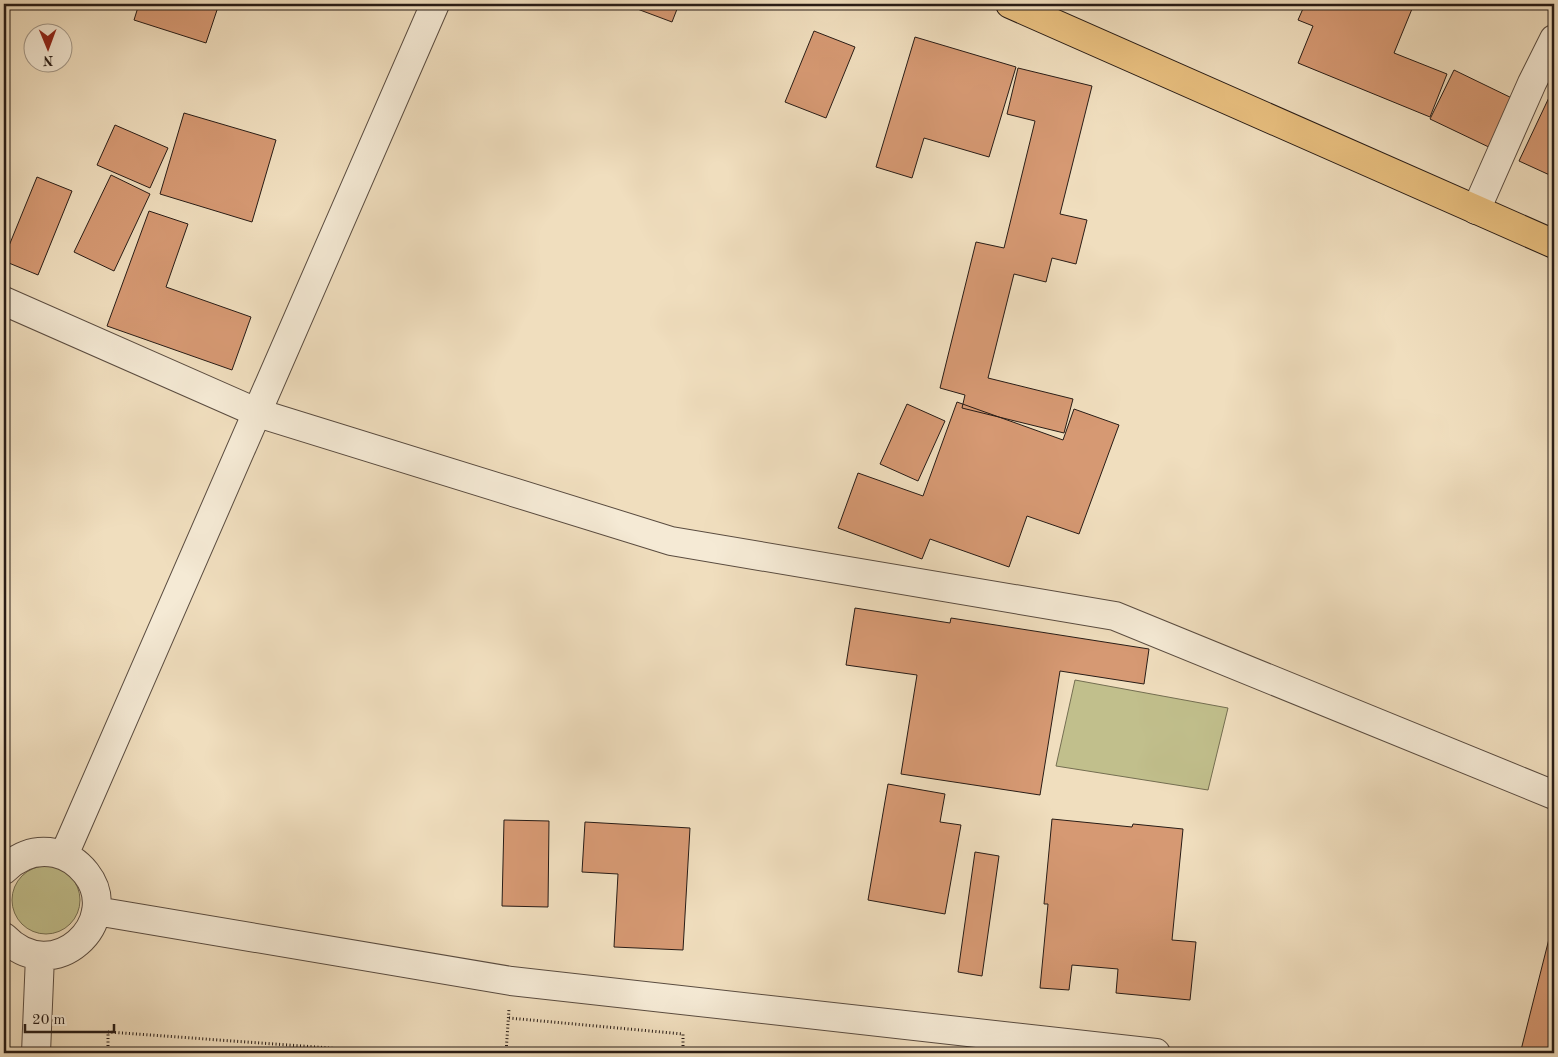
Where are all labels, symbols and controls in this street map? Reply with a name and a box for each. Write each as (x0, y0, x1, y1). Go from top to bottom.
north arrow (22, 22, 72, 72)
text: N (42, 53, 54, 67)
scale bar (25, 1002, 114, 1034)
text: 20 m (32, 1013, 66, 1028)

